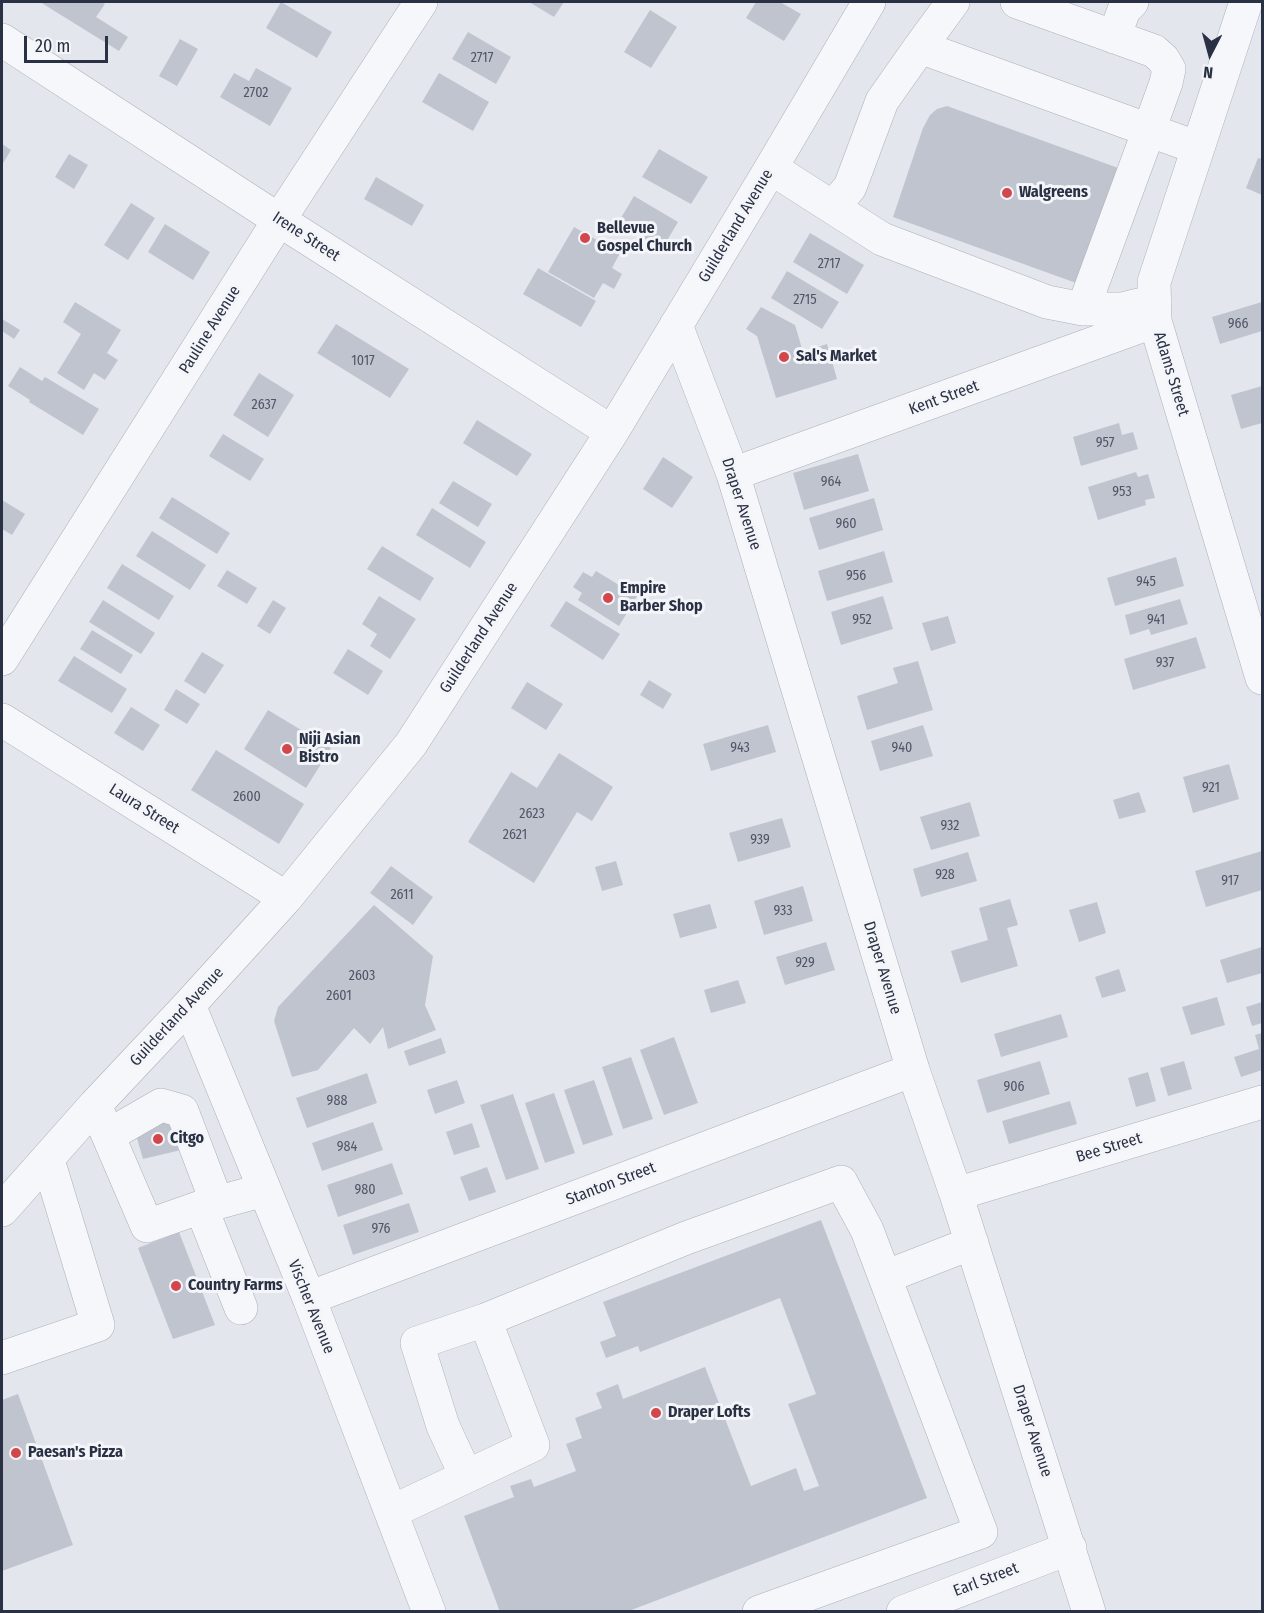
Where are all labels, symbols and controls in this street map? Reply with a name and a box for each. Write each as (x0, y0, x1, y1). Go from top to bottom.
scale bar (27, 24, 111, 62)
north arrow (1180, 24, 1240, 84)
text: 20 m (35, 35, 70, 57)
house number: 2717 (471, 50, 493, 66)
text: N (1202, 62, 1214, 82)
house number: 2702 (244, 85, 268, 101)
street label: Guilderland Avenue (695, 166, 777, 286)
place label: Walgreens (1019, 183, 1088, 203)
marker: Walgreens (1000, 186, 1014, 200)
street label: Irene Street (269, 208, 343, 266)
place label: Bellevue Gospel Church (597, 219, 692, 257)
marker: Bellevue Gospel Church (578, 231, 592, 245)
house number: 2717 (818, 256, 840, 272)
street label: Pauline Avenue (175, 282, 245, 378)
house number: 2715 (793, 292, 817, 308)
house number: 966 (1228, 316, 1248, 332)
street label: Adams Street (1149, 330, 1193, 418)
place label: Sal's Market (796, 347, 877, 367)
marker: Sal's Market (777, 350, 791, 364)
house number: 1017 (351, 353, 375, 369)
street label: Kent Street (906, 377, 982, 419)
house number: 2637 (252, 397, 276, 413)
house number: 957 (1096, 435, 1114, 451)
street label: Draper Avenue (717, 455, 765, 553)
house number: 964 (821, 474, 841, 490)
house number: 953 (1112, 484, 1132, 500)
house number: 960 (835, 516, 857, 532)
house number: 956 (846, 568, 866, 584)
house number: 945 (1136, 574, 1156, 590)
street label: Guilderland Avenue (436, 579, 522, 697)
place label: Empire Barber Shop (620, 579, 703, 617)
marker: Empire Barber Shop (601, 591, 615, 605)
house number: 952 (852, 612, 872, 628)
house number: 941 (1147, 612, 1165, 628)
house number: 937 (1156, 655, 1174, 671)
place label: Niji Asian Bistro (299, 730, 361, 768)
house number: 943 (730, 740, 750, 756)
house number: 940 (892, 740, 912, 756)
marker: Niji Asian Bistro (280, 742, 294, 756)
street label: Laura Street (105, 780, 183, 838)
house number: 921 (1202, 780, 1220, 796)
house number: 2600 (233, 789, 261, 805)
house number: 2623 (519, 806, 545, 822)
house number: 932 (941, 818, 959, 834)
house number: 2621 (503, 827, 527, 843)
house number: 939 (750, 832, 770, 848)
house number: 928 (935, 867, 955, 883)
house number: 917 (1221, 873, 1239, 889)
house number: 2611 (390, 887, 414, 903)
house number: 933 (773, 903, 793, 919)
street label: Draper Avenue (859, 919, 905, 1017)
house number: 929 (795, 955, 815, 971)
street label: Guilderland Avenue (126, 963, 228, 1071)
house number: 2603 (349, 968, 375, 984)
house number: 2601 (326, 988, 352, 1004)
house number: 906 (1003, 1079, 1025, 1095)
house number: 988 (327, 1093, 347, 1109)
place label: Citgo (170, 1129, 204, 1149)
street label: Bee Street (1074, 1129, 1144, 1167)
marker: Citgo (151, 1132, 165, 1146)
house number: 984 (337, 1139, 357, 1155)
street label: Stanton Street (564, 1158, 658, 1210)
house number: 980 (354, 1182, 376, 1198)
house number: 976 (372, 1221, 390, 1237)
street label: Vischer Avenue (283, 1257, 339, 1357)
place label: Country Farms (188, 1276, 283, 1296)
marker: Country Farms (169, 1279, 183, 1293)
street label: Draper Avenue (1008, 1382, 1056, 1480)
place label: Draper Lofts (668, 1403, 750, 1423)
marker: Draper Lofts (649, 1406, 663, 1420)
place label: Paesan's Pizza (28, 1443, 123, 1463)
marker: Paesan's Pizza (9, 1446, 23, 1460)
street label: Earl Street (951, 1559, 1021, 1601)

